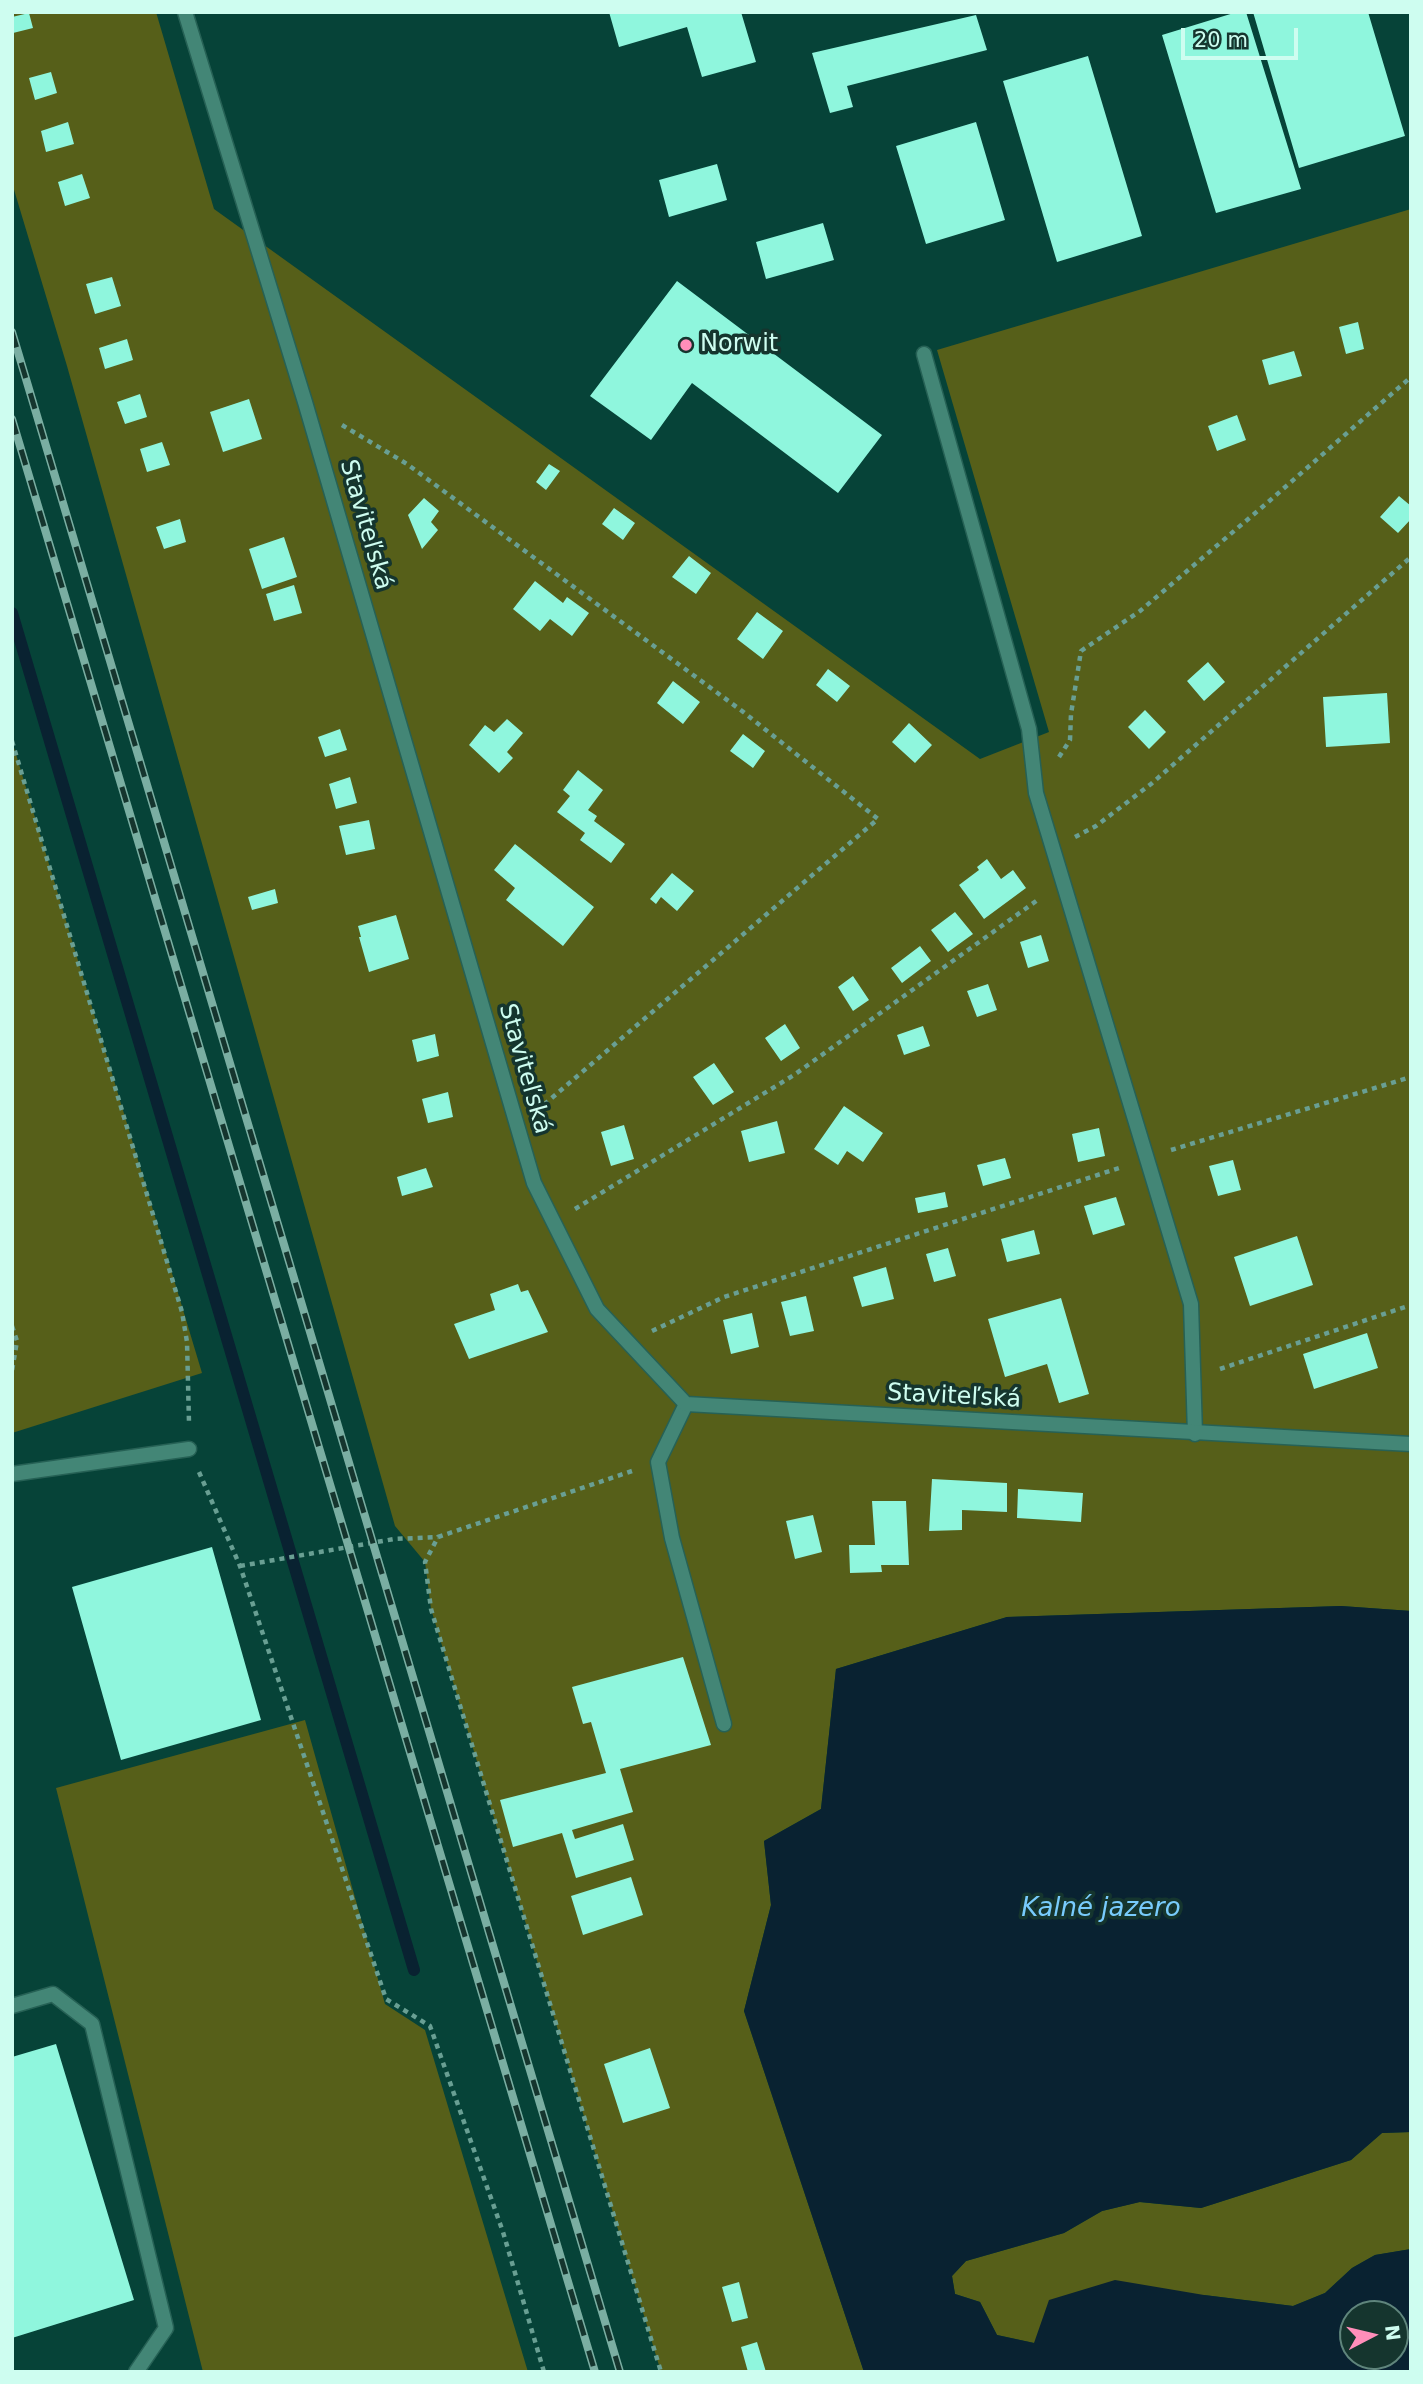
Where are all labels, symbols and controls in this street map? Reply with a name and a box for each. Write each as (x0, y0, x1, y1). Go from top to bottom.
scale bar (1185, 14, 1302, 58)
text: 20 m (1194, 28, 1248, 52)
place label: Norwit (700, 331, 778, 359)
marker: Norwit (678, 337, 694, 353)
street label: Staviteľská (333, 457, 397, 593)
street label: Staviteľská (492, 1001, 556, 1137)
street label: Staviteľská (886, 1379, 1022, 1415)
water label: Kalné jazero (1021, 1893, 1181, 1925)
north arrow (1339, 2300, 1409, 2370)
text: N (1381, 2323, 1405, 2342)

